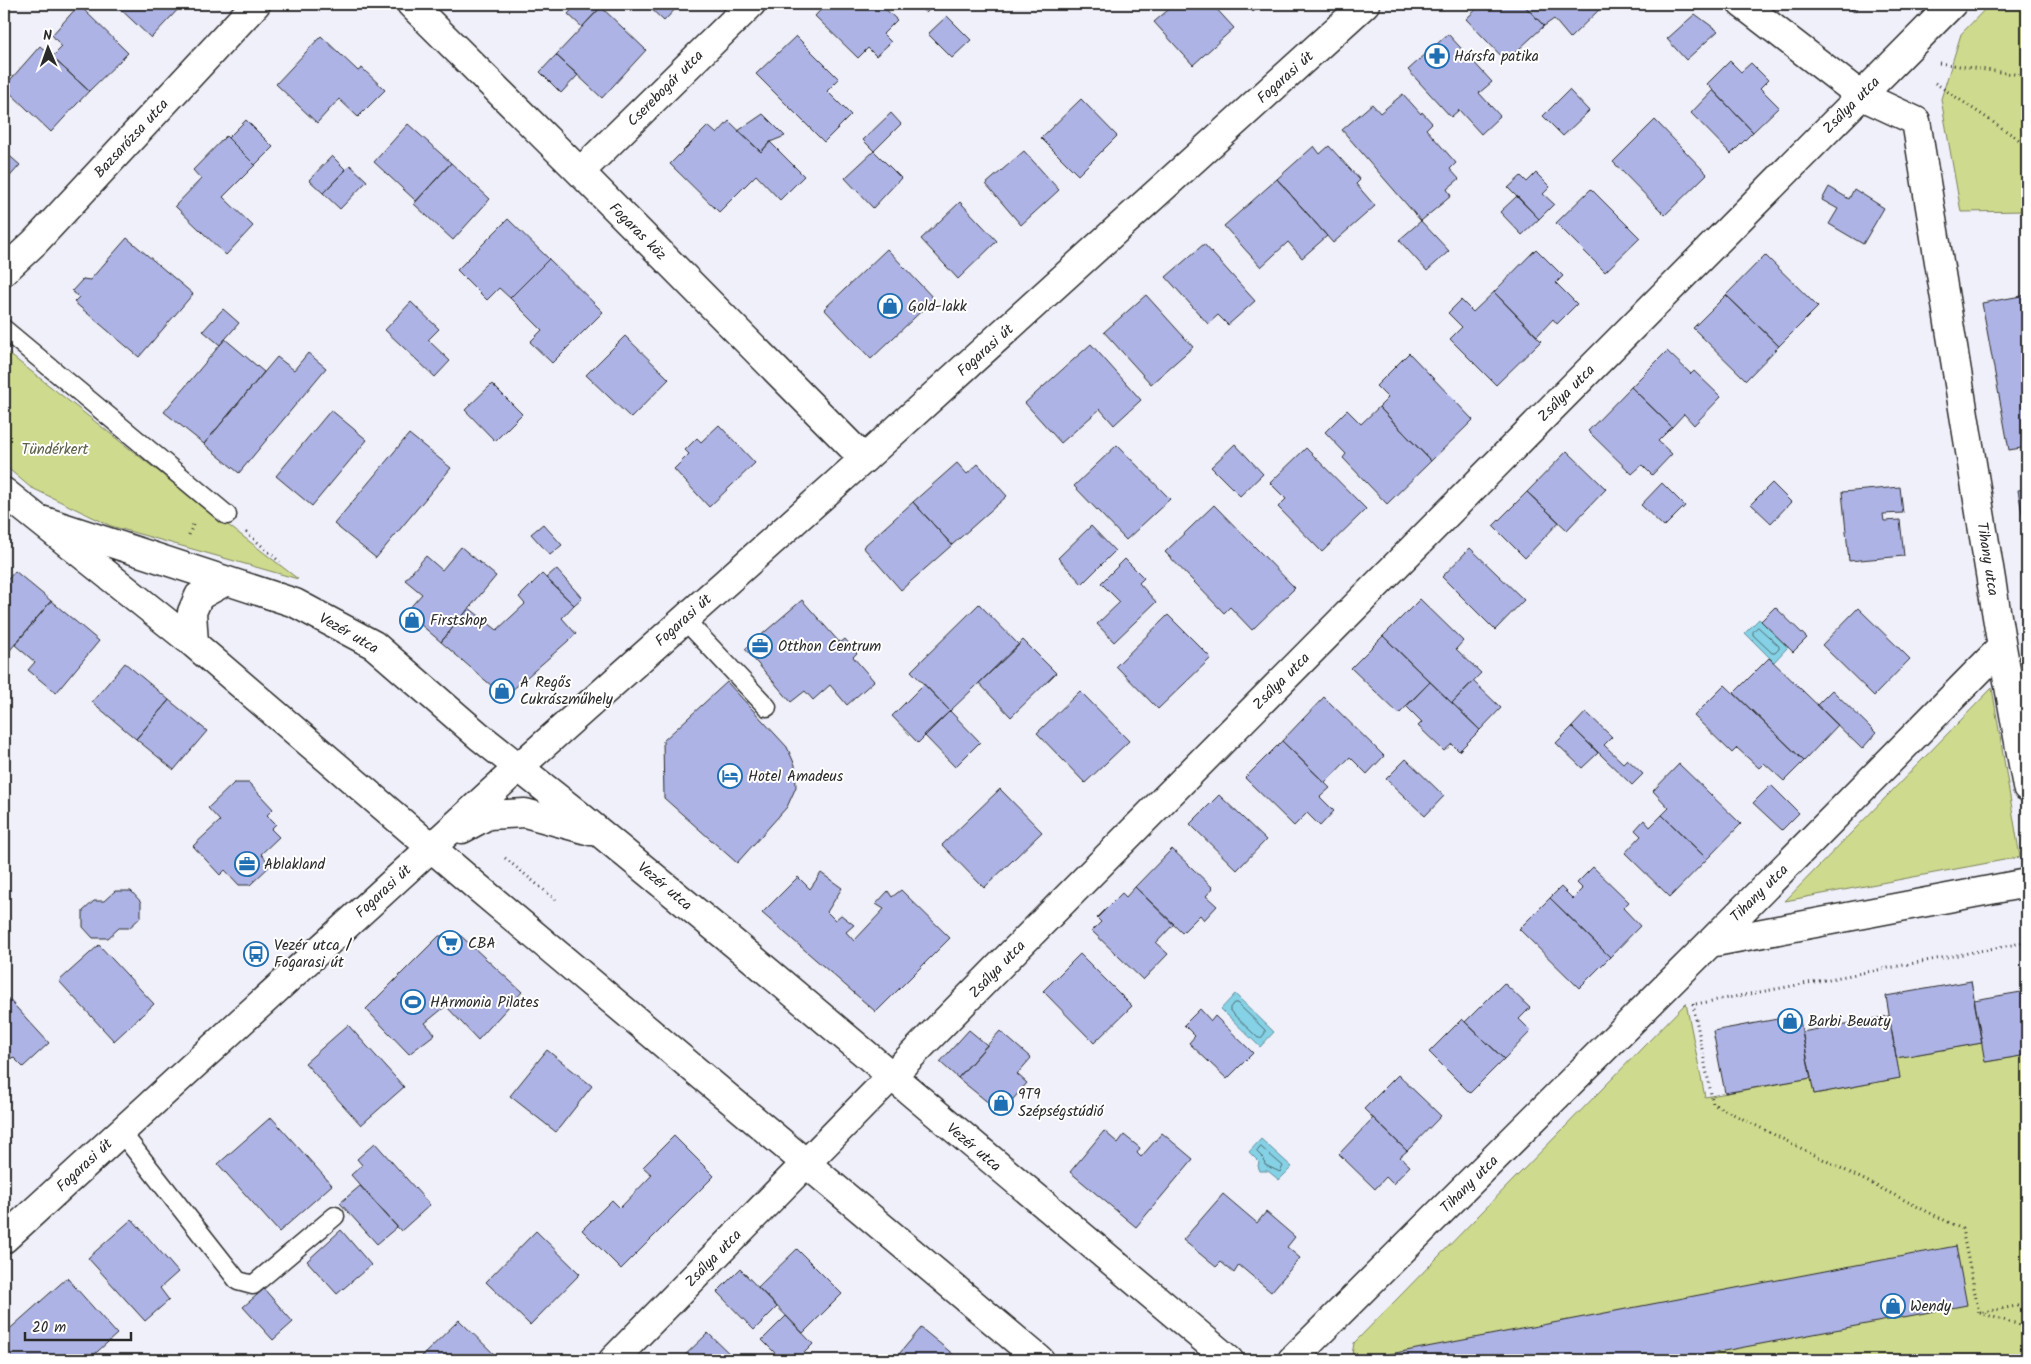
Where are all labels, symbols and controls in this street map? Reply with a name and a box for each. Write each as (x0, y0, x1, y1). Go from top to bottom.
north arrow (22, 22, 72, 72)
text: N (43, 25, 53, 47)
pharmacy icon: Hársfa patika (1424, 43, 1450, 69)
street label: Cserebogár utca (622, 45, 710, 133)
street label: Fogarasi út (1252, 45, 1320, 110)
place label: Hársfa patika (1454, 45, 1539, 69)
street label: Zsálya utca (1817, 71, 1886, 140)
street label: Bazsarózsa utca (88, 94, 175, 184)
street label: Fogaras köz (603, 197, 672, 267)
shop icon: Gold-lakk (877, 293, 903, 319)
place label: Gold-lakk (908, 295, 968, 319)
street label: Fogarasi út (952, 318, 1020, 383)
street label: Zsálya utca (1532, 359, 1601, 428)
park label: Tündérkert (22, 438, 89, 462)
street label: Tihany utca (1969, 521, 2005, 598)
street label: Fogarasi út (650, 588, 718, 653)
street label: Vezér utca (314, 607, 383, 661)
shop icon: Firstshop (399, 607, 425, 633)
place label: Firstshop (430, 609, 487, 633)
office icon: Otthon Centrum (747, 633, 773, 659)
place label: Otthon Centrum (778, 635, 881, 659)
street label: Zsálya utca (1247, 647, 1316, 716)
place label: A Regős Cukrászműhely (520, 671, 614, 712)
shop icon: A Regős Cukrászműhely (489, 678, 515, 704)
hotel icon: Hotel Amadeus (717, 763, 743, 789)
place label: Hotel Amadeus (748, 765, 844, 789)
office icon: Ablakland (234, 851, 260, 877)
place label: Ablakland (264, 853, 325, 877)
street label: Vezér utca (632, 856, 697, 917)
street label: Fogarasi út (350, 859, 418, 924)
street label: Tihany utca (1725, 859, 1795, 929)
supermarket icon: CBA (437, 930, 463, 956)
place label: CBA (468, 932, 496, 956)
place label: Vezér utca / Fogarasi út (274, 934, 353, 975)
street label: Zsálya utca (964, 935, 1032, 1004)
bus stop icon: Vezér utca / Fogarasi út (243, 941, 269, 967)
sports icon: HArmonia Pilates (400, 989, 426, 1015)
place label: HArmonia Pilates (430, 991, 539, 1015)
shop icon: Barbi Beuaty (1777, 1008, 1803, 1034)
place label: Barbi Beuaty (1808, 1010, 1891, 1034)
place label: 9T9 Szépségstúdió (1018, 1083, 1105, 1124)
shop icon: 9T9 Szépségstúdió (988, 1090, 1014, 1116)
street label: Vezér utca (941, 1117, 1006, 1178)
street label: Fogarasi út (51, 1133, 119, 1198)
street label: Tihany utca (1435, 1150, 1505, 1220)
street label: Zsálya utca (680, 1224, 748, 1293)
shop icon: Wendy (1880, 1293, 1906, 1319)
place label: Wendy (1910, 1295, 1952, 1319)
scale bar (25, 1309, 131, 1341)
text: 20 m (32, 1316, 66, 1340)

